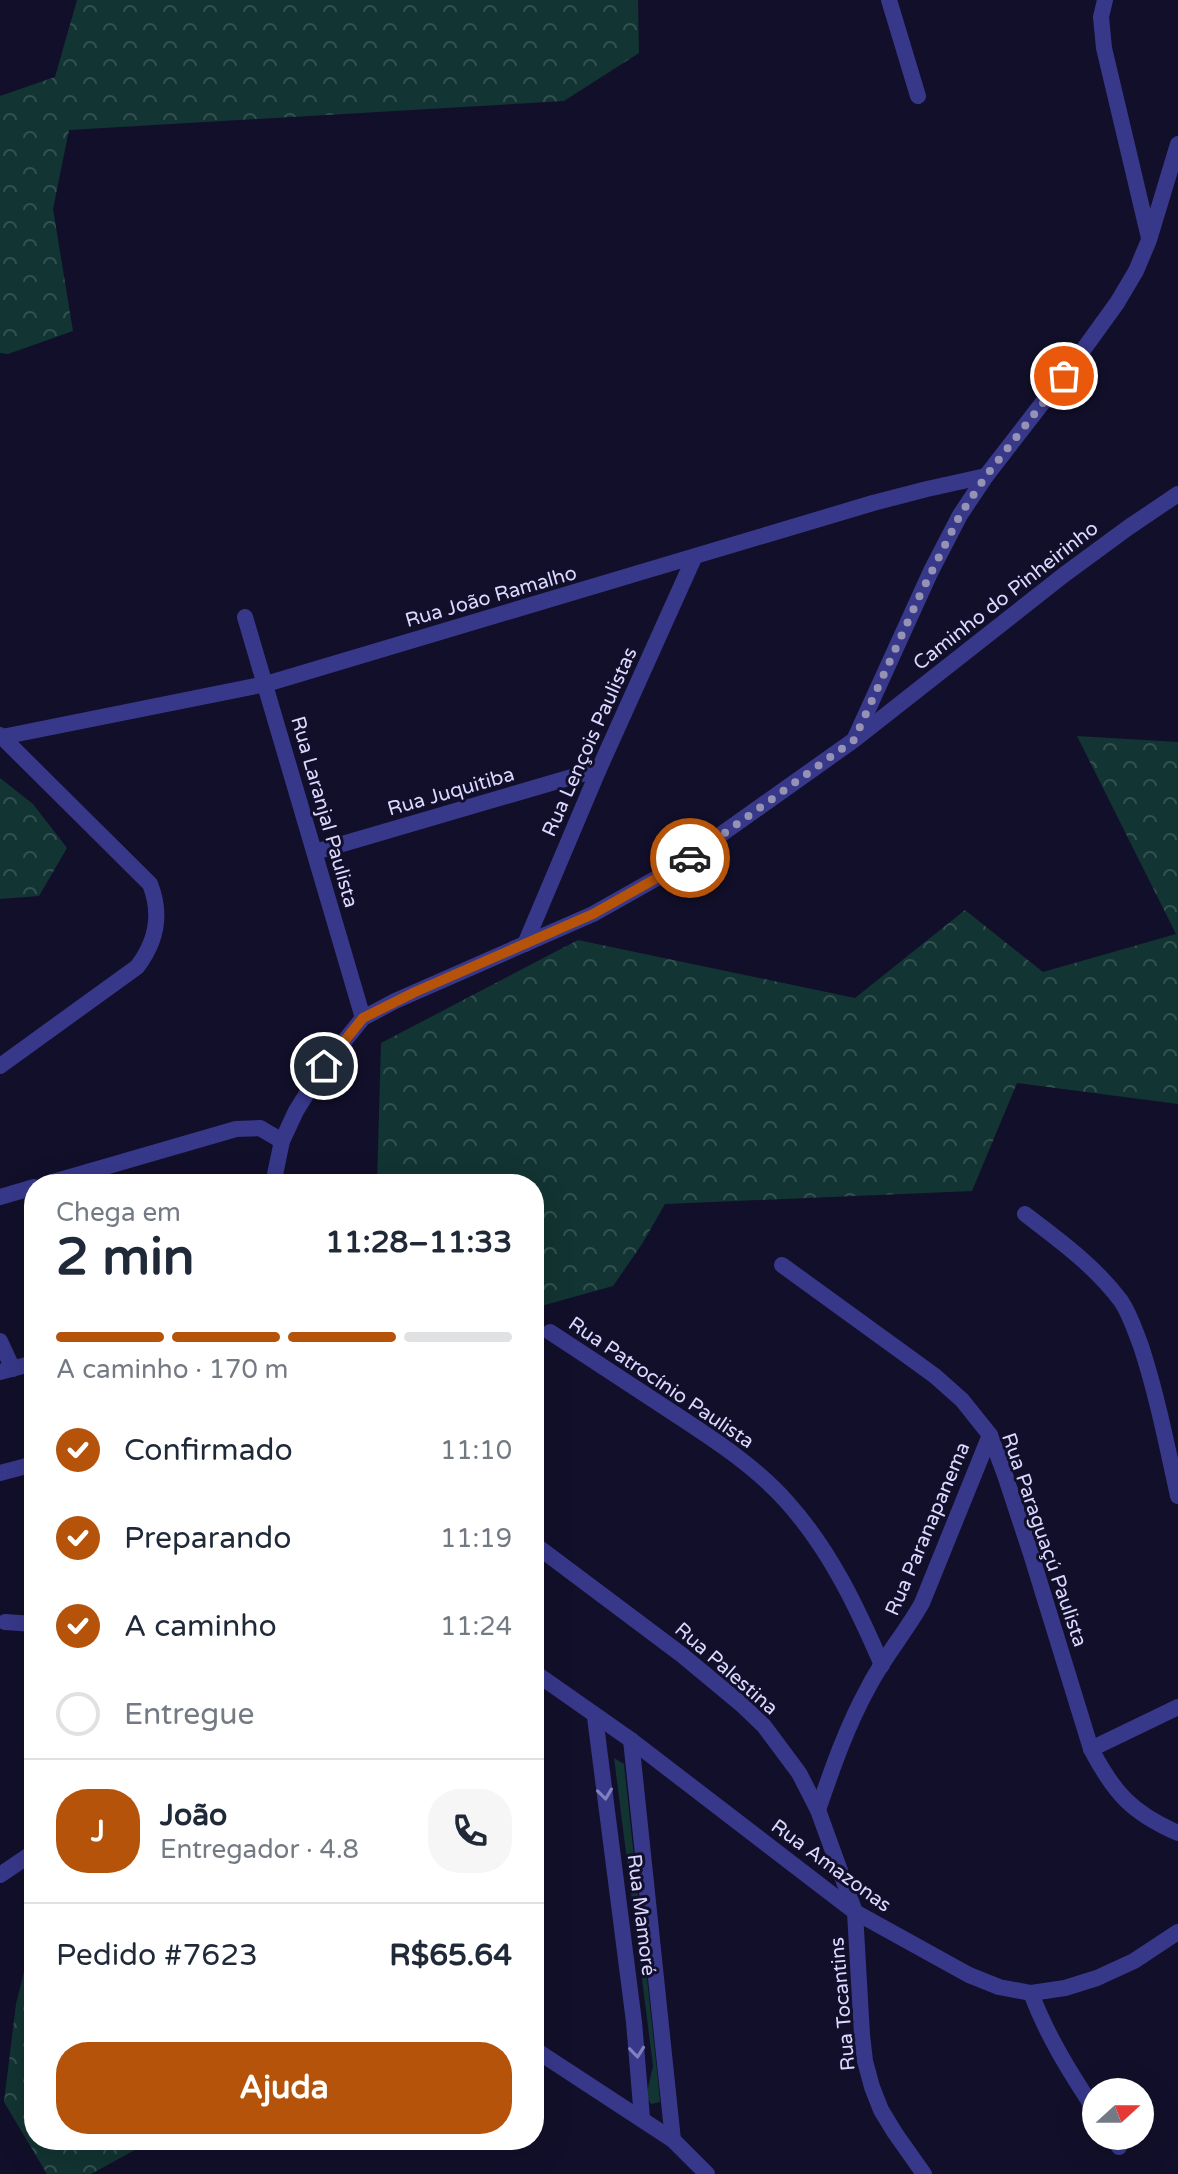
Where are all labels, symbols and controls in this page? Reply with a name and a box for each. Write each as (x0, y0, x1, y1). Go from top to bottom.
pin (1030, 342, 1098, 410)
icon: bag (1042, 354, 1086, 398)
street label: Caminho do Pinheirinho (909, 516, 1103, 676)
street label: Rua João Ramalho (402, 561, 580, 633)
street label: Rua Lençois Paulistas (537, 644, 643, 840)
street label: Rua Laranjal Paulista (285, 714, 363, 910)
street label: Rua Juquitiba (385, 762, 517, 822)
courier (650, 818, 730, 898)
icon: car (668, 836, 712, 880)
pin (290, 1032, 358, 1100)
icon: home (302, 1044, 346, 1088)
text: Chega em (56, 1197, 181, 1228)
text: 11:28–11:33 (325, 1224, 512, 1261)
text: 2 min (56, 1226, 195, 1289)
street label: Rua Patrocínio Paulista (564, 1312, 758, 1454)
text: A caminho · 170 m (56, 1354, 288, 1385)
icon: check (56, 1428, 100, 1472)
street label: Rua Paraguaçú Paulista (996, 1430, 1092, 1650)
text: Confirmado (124, 1432, 293, 1469)
text: 11:10 (440, 1435, 512, 1466)
street label: Rua Paranapanema (881, 1439, 975, 1619)
icon: check (56, 1516, 100, 1560)
text: Preparando (124, 1520, 292, 1557)
text: 11:19 (440, 1523, 512, 1554)
icon: check (56, 1604, 100, 1648)
text: A caminho (124, 1608, 277, 1645)
text: 11:24 (440, 1611, 512, 1642)
street label: Rua Palestina (669, 1618, 783, 1720)
text: Entregue (124, 1696, 255, 1733)
one-way arrow (596, 1787, 613, 1801)
button: phone (428, 1789, 512, 1873)
text: João (160, 1797, 227, 1834)
text: J (91, 1813, 105, 1850)
street label: Rua Amazonas (766, 1814, 896, 1918)
text: Entregador · 4.8 (160, 1834, 359, 1865)
street label: Rua Mamoré (622, 1853, 660, 1977)
street label: Rua Tocantins (825, 1936, 861, 2072)
text: Pedido #7623 (56, 1937, 258, 1974)
text: R$65.64 (389, 1937, 512, 1974)
button: Ajuda (56, 2042, 512, 2134)
one-way arrow (628, 2046, 645, 2059)
north arrow (1082, 2078, 1154, 2150)
map controls (1082, 2078, 1154, 2150)

